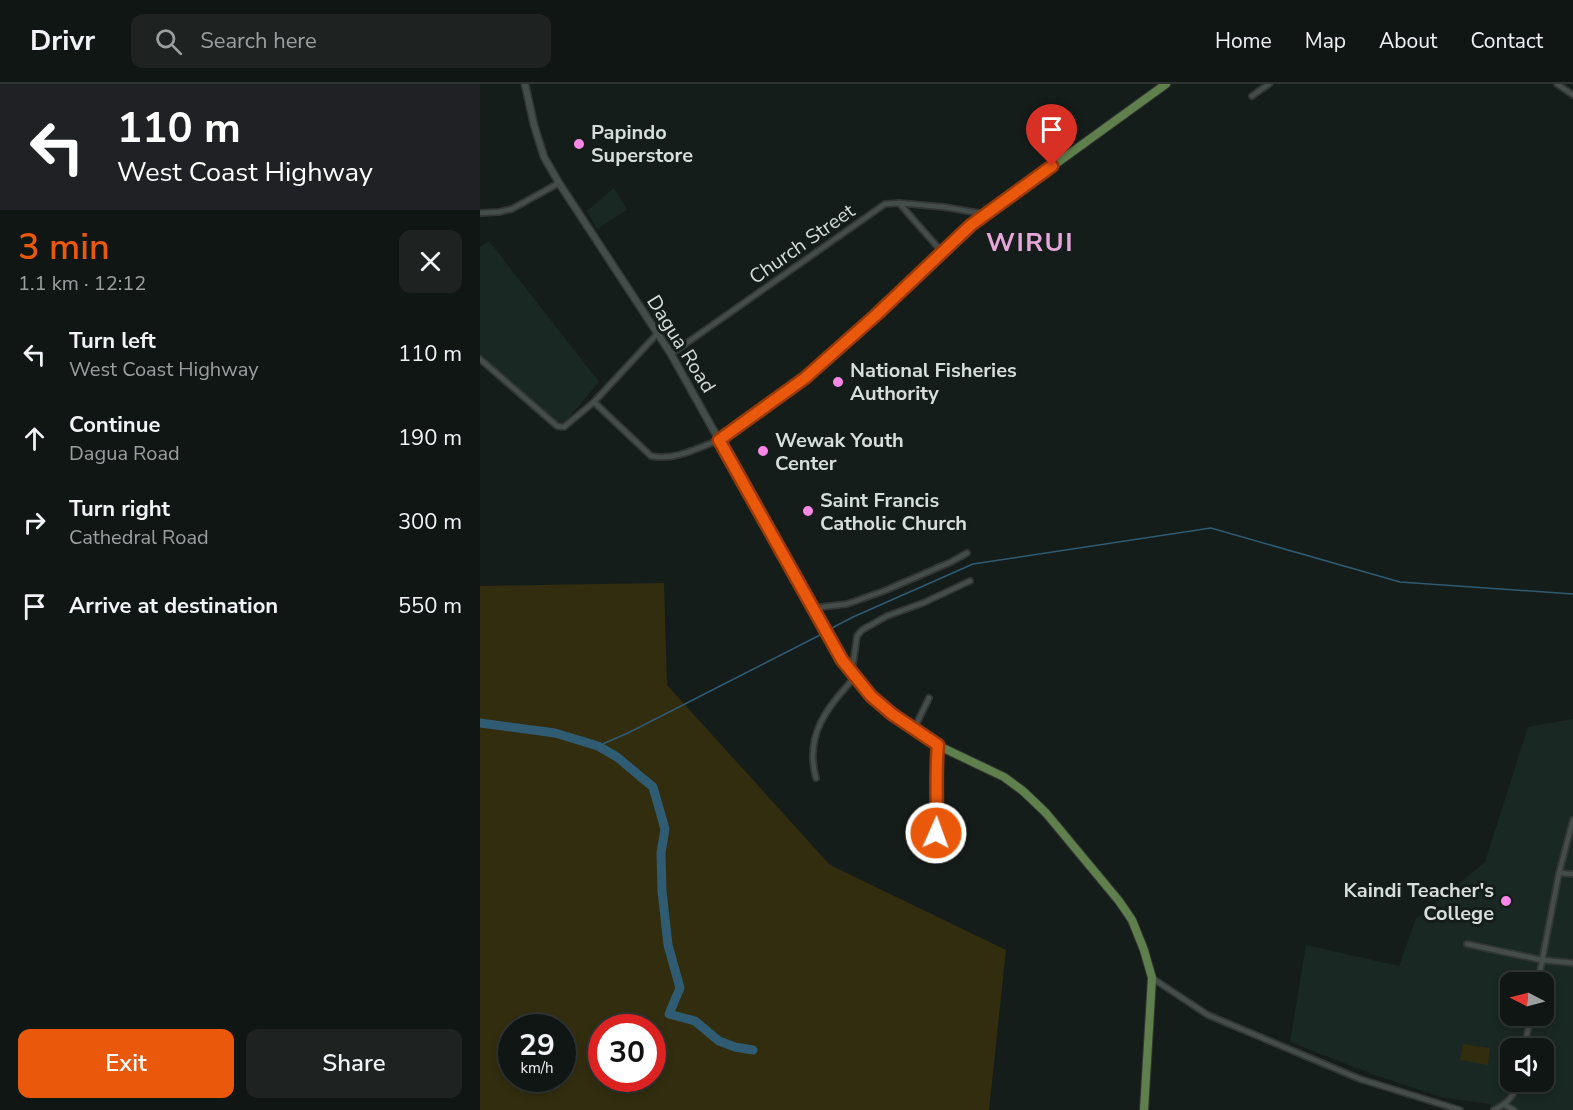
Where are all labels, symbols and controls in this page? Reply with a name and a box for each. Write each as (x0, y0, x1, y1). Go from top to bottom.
search box (131, 14, 551, 68)
text: Drivr (30, 22, 95, 60)
icon: search (152, 25, 185, 58)
text: Search here (200, 26, 317, 56)
text: Home (1215, 27, 1272, 55)
text: Map (1305, 27, 1346, 55)
text: About (1379, 27, 1437, 55)
text: Contact (1470, 27, 1543, 55)
text: 110 m (117, 100, 241, 157)
pin (1026, 104, 1077, 166)
icon: left (18, 108, 96, 186)
icon: arrive (1035, 113, 1068, 146)
place label: Papindo Superstore (591, 119, 693, 169)
marker: Papindo Superstore (572, 137, 586, 151)
text: West Coast Highway (117, 154, 373, 191)
street label: Church Street (744, 197, 861, 290)
text: 3 min (18, 223, 110, 272)
district label: WIRUI (986, 225, 1074, 260)
button: close (399, 230, 462, 293)
text: 1.1 km · 12:12 (18, 270, 146, 297)
street label: Dagua Road (640, 290, 722, 398)
text: Turn left (69, 326, 156, 356)
icon: left (18, 338, 51, 371)
text: 110 m (398, 339, 462, 369)
text: West Coast Highway (69, 356, 259, 383)
place label: National Fisheries Authority (850, 357, 1017, 407)
marker: National Fisheries Authority (831, 375, 845, 389)
text: Continue (69, 410, 160, 440)
icon: ahead (18, 422, 51, 455)
text: 190 m (398, 423, 462, 453)
place label: Wewak Youth Center (775, 427, 904, 477)
text: Dagua Road (69, 440, 180, 467)
marker: Wewak Youth Center (756, 444, 770, 458)
place label: Saint Francis Catholic Church (820, 487, 967, 537)
text: Turn right (69, 494, 170, 524)
marker: Saint Francis Catholic Church (801, 504, 815, 518)
icon: right (18, 506, 51, 539)
text: 300 m (398, 507, 462, 537)
text: Cathedral Road (69, 524, 209, 551)
icon: arrive (18, 590, 51, 623)
text: Arrive at destination (69, 591, 278, 621)
text: 550 m (398, 591, 462, 621)
position arrow (904, 801, 968, 865)
place label: Kaindi Teacher's College (1343, 877, 1494, 927)
marker: Kaindi Teacher's College (1499, 894, 1513, 908)
north arrow (1500, 972, 1554, 1026)
map controls (1500, 972, 1554, 1092)
speed limit sign: 30 (588, 1014, 666, 1092)
text: 29 (519, 1025, 555, 1066)
button: Exit (18, 1029, 234, 1098)
button: Share (246, 1029, 462, 1098)
button: sound (1500, 1038, 1554, 1092)
text: km/h (520, 1058, 554, 1078)

